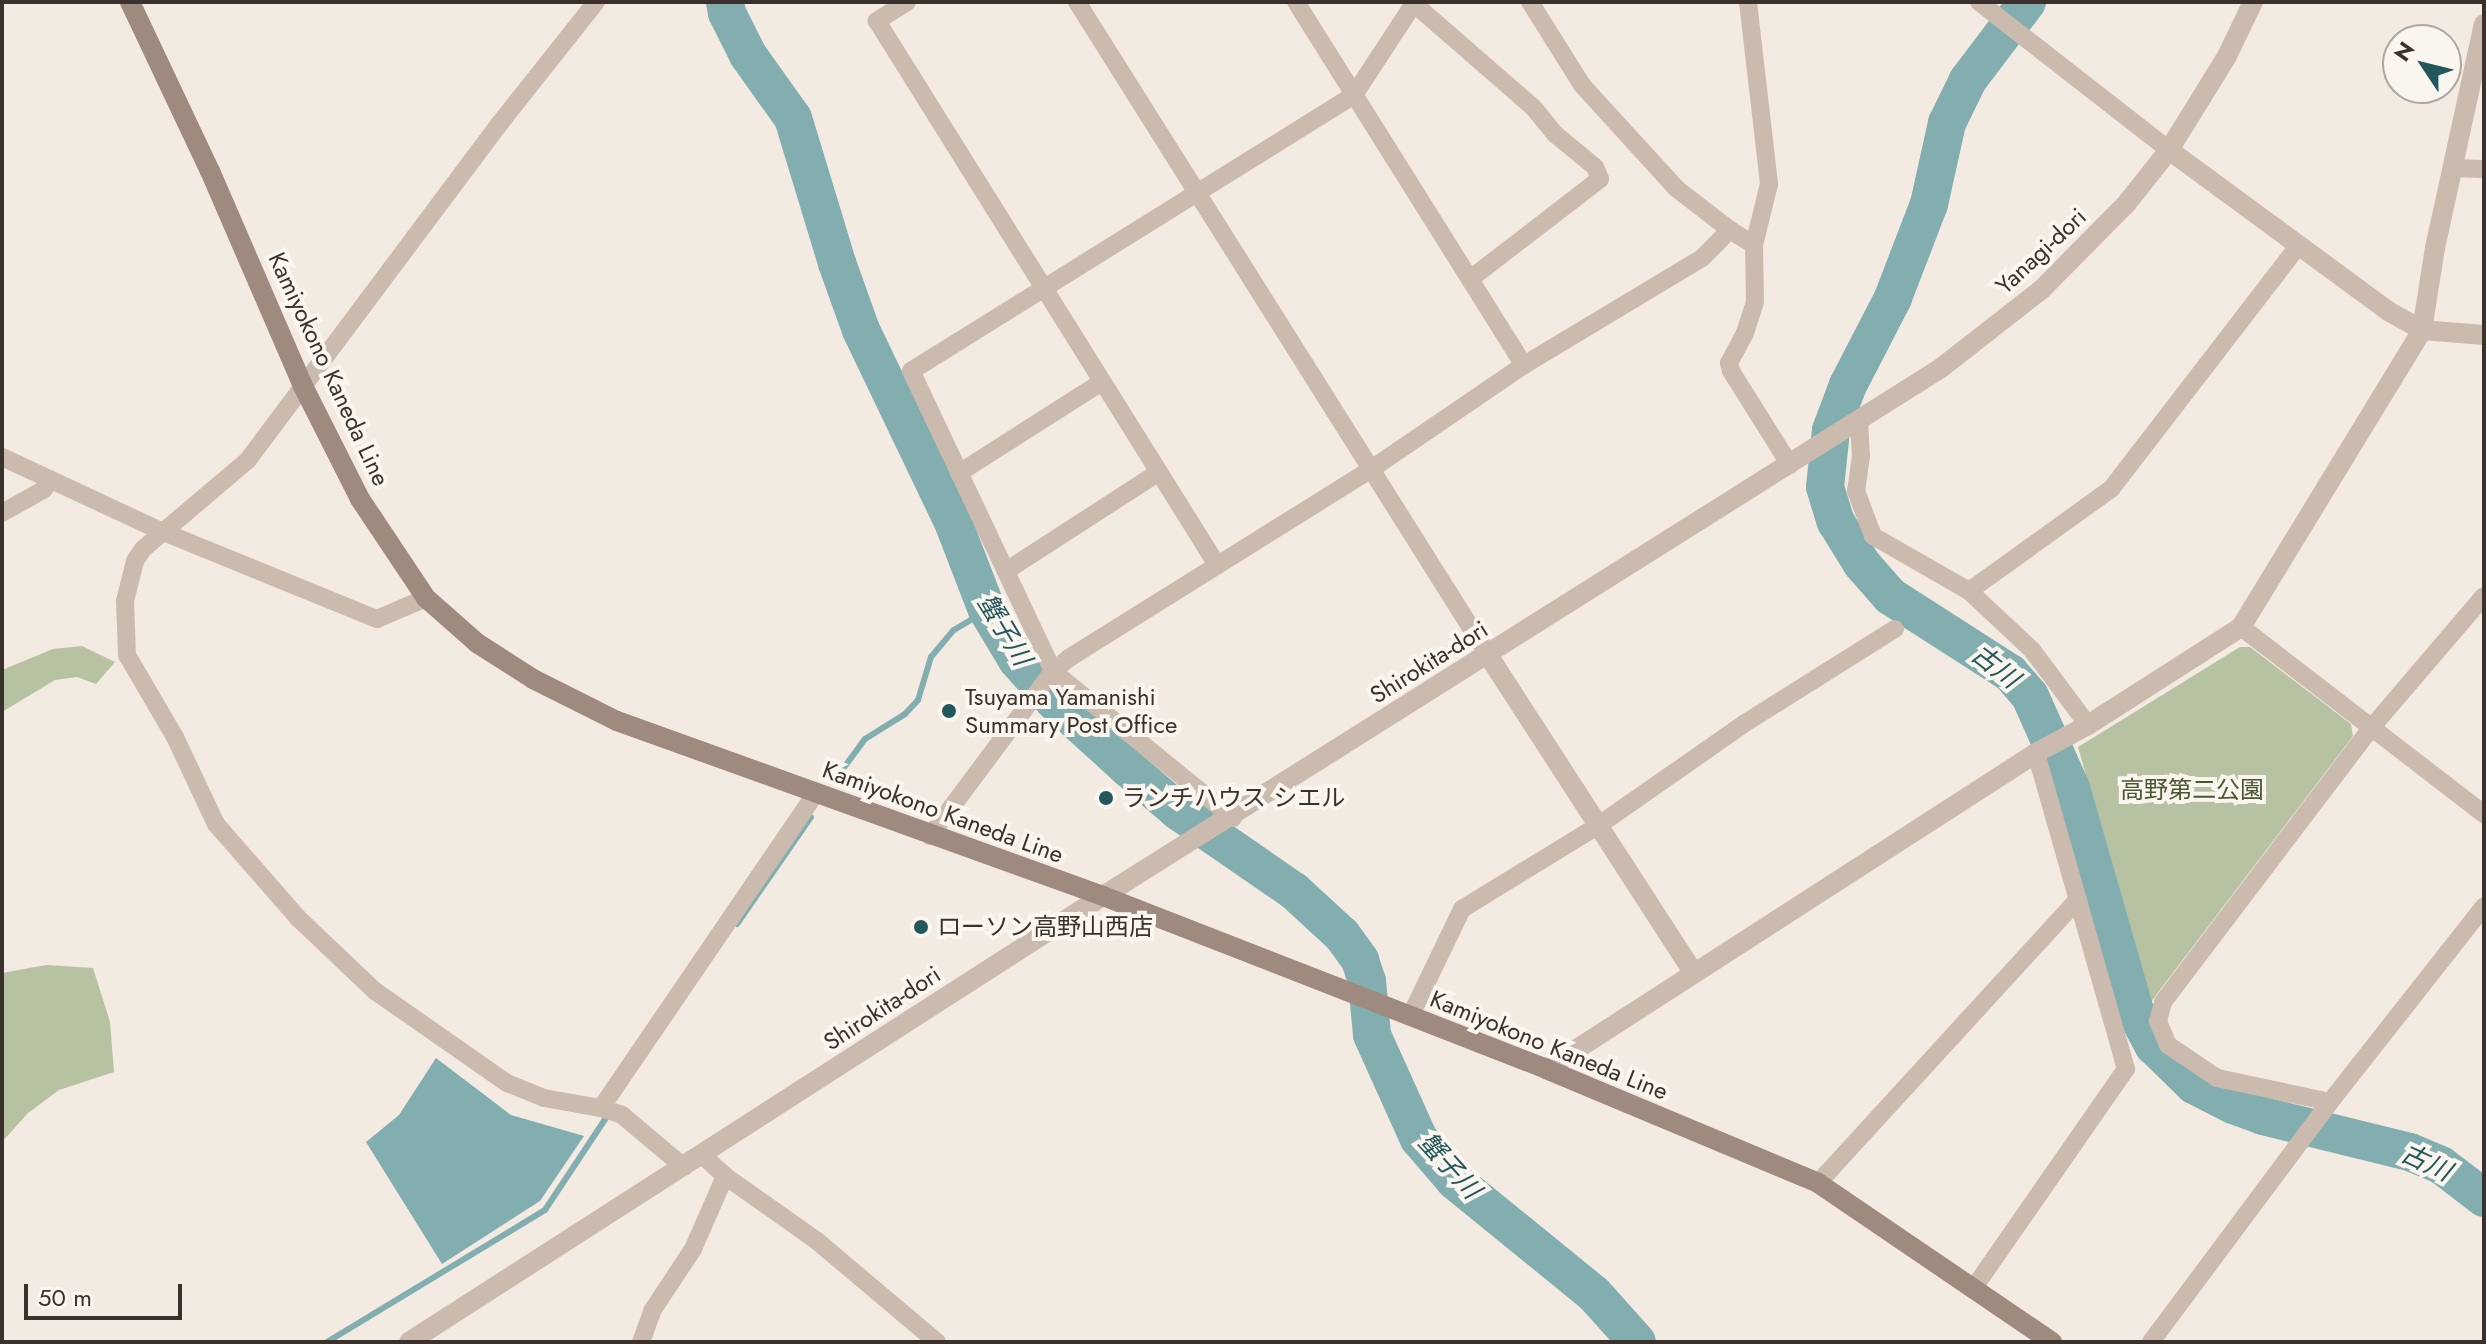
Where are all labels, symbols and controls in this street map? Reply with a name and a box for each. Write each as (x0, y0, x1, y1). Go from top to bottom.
north arrow (2382, 24, 2462, 104)
text: N (2386, 35, 2422, 68)
street label: Yanagi-dori (1990, 202, 2092, 300)
street label: Kamiyokono Kaneda Line (262, 248, 396, 490)
water label: 蟹子川 (971, 589, 1037, 671)
street label: Shirokita-dori (1365, 614, 1493, 710)
water label: 古川 (1965, 639, 2025, 695)
place label: Tsuyama Yamanishi Summary Post Office (965, 683, 1177, 739)
marker: Tsuyama Yamanishi Summary Post Office (940, 702, 958, 720)
street label: Kamiyokono Kaneda Line (819, 755, 1067, 869)
park label: 高野第二公園 (2120, 776, 2264, 804)
place label: ランチハウス シエル (1122, 784, 1345, 812)
marker: ランチハウス シエル (1097, 789, 1115, 807)
place label: ローソン高野山西店 (937, 913, 1153, 941)
marker: ローソン高野山西店 (912, 918, 930, 936)
street label: Shirokita-dori (818, 960, 946, 1056)
street label: Kamiyokono Kaneda Line (1426, 984, 1672, 1106)
water label: 蟹子川 (1411, 1127, 1487, 1205)
water label: 古川 (2396, 1138, 2456, 1188)
scale bar (28, 1268, 186, 1318)
text: 50 m (38, 1280, 92, 1315)

